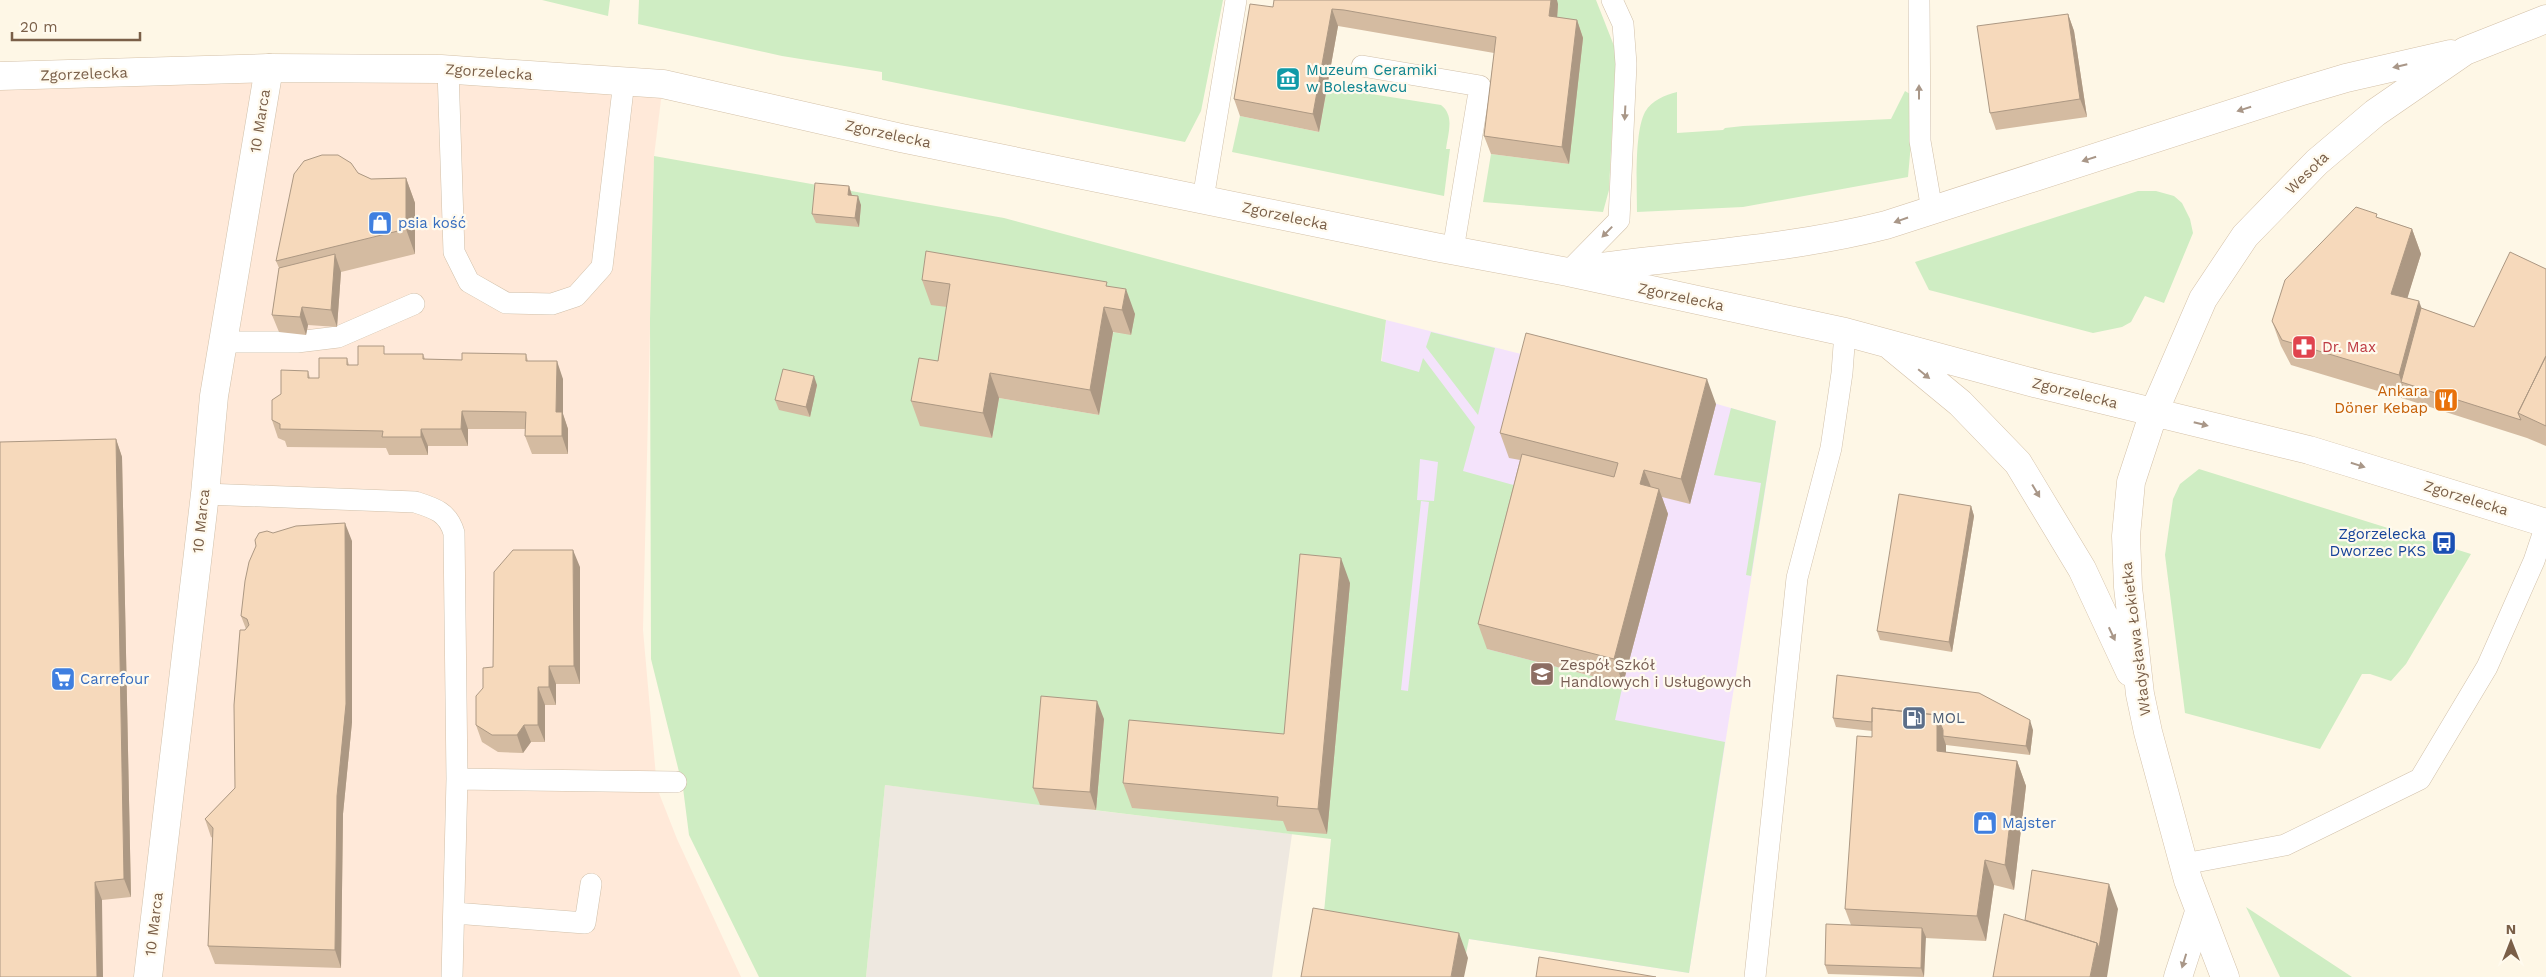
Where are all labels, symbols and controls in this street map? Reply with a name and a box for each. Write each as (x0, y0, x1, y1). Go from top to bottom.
scale bar (12, 10, 140, 42)
text: 20 m (20, 18, 58, 36)
street label: Zgorzelecka (445, 60, 534, 84)
place label: Muzeum Ceramiki w Bolesławcu (1306, 61, 1437, 96)
one-way arrow (2393, 62, 2408, 70)
street label: Zgorzelecka (40, 63, 129, 85)
museum icon: Muzeum Ceramiki w Bolesławcu (1275, 66, 1301, 92)
one-way arrow (1915, 84, 1923, 100)
street label: 10 Marca (246, 87, 274, 154)
one-way arrow (1621, 105, 1629, 121)
one-way arrow (2236, 106, 2251, 114)
street label: Zgorzelecka (843, 116, 933, 152)
street label: Wesoła (2281, 148, 2333, 198)
one-way arrow (2082, 156, 2097, 163)
street label: Zgorzelecka (1240, 198, 1330, 234)
shop icon: psia kość (367, 210, 393, 236)
place label: psia kość (398, 214, 466, 232)
one-way arrow (1894, 217, 1909, 224)
one-way arrow (1601, 226, 1613, 238)
street label: Zgorzelecka (1636, 279, 1726, 315)
pharmacy icon: Dr. Max (2291, 334, 2317, 360)
place label: Dr. Max (2322, 338, 2376, 356)
one-way arrow (1917, 369, 1930, 380)
street label: Zgorzelecka (2030, 374, 2120, 412)
place label: Ankara Döner Kebap (2334, 382, 2429, 417)
restaurant icon: Ankara Döner Kebap (2433, 387, 2459, 413)
one-way arrow (2194, 420, 2209, 428)
one-way arrow (2351, 462, 2366, 470)
street label: Zgorzelecka (2422, 477, 2511, 520)
one-way arrow (2031, 484, 2040, 497)
street label: 10 Marca (189, 488, 213, 554)
place label: Zgorzelecka Dworzec PKS (2330, 525, 2427, 560)
bus stop icon: Zgorzelecka Dworzec PKS (2431, 530, 2457, 556)
street label: Władysława Łokietka (2118, 561, 2154, 717)
one-way arrow (2109, 627, 2117, 641)
place label: Zespół Szkół Handlowych i Usługowych (1560, 656, 1752, 691)
school or university icon: Zespół Szkół Handlowych i Usługowych (1529, 661, 1555, 687)
supermarket icon: Carrefour (50, 666, 76, 692)
place label: Carrefour (80, 670, 149, 688)
fuel station icon: MOL (1901, 705, 1927, 731)
place label: MOL (1932, 709, 1965, 727)
shop icon: Majster (1972, 810, 1998, 836)
place label: Majster (2002, 814, 2056, 832)
street label: 10 Marca (141, 891, 167, 957)
north arrow (2486, 917, 2536, 967)
text: N (2506, 921, 2516, 937)
one-way arrow (2179, 954, 2187, 969)

